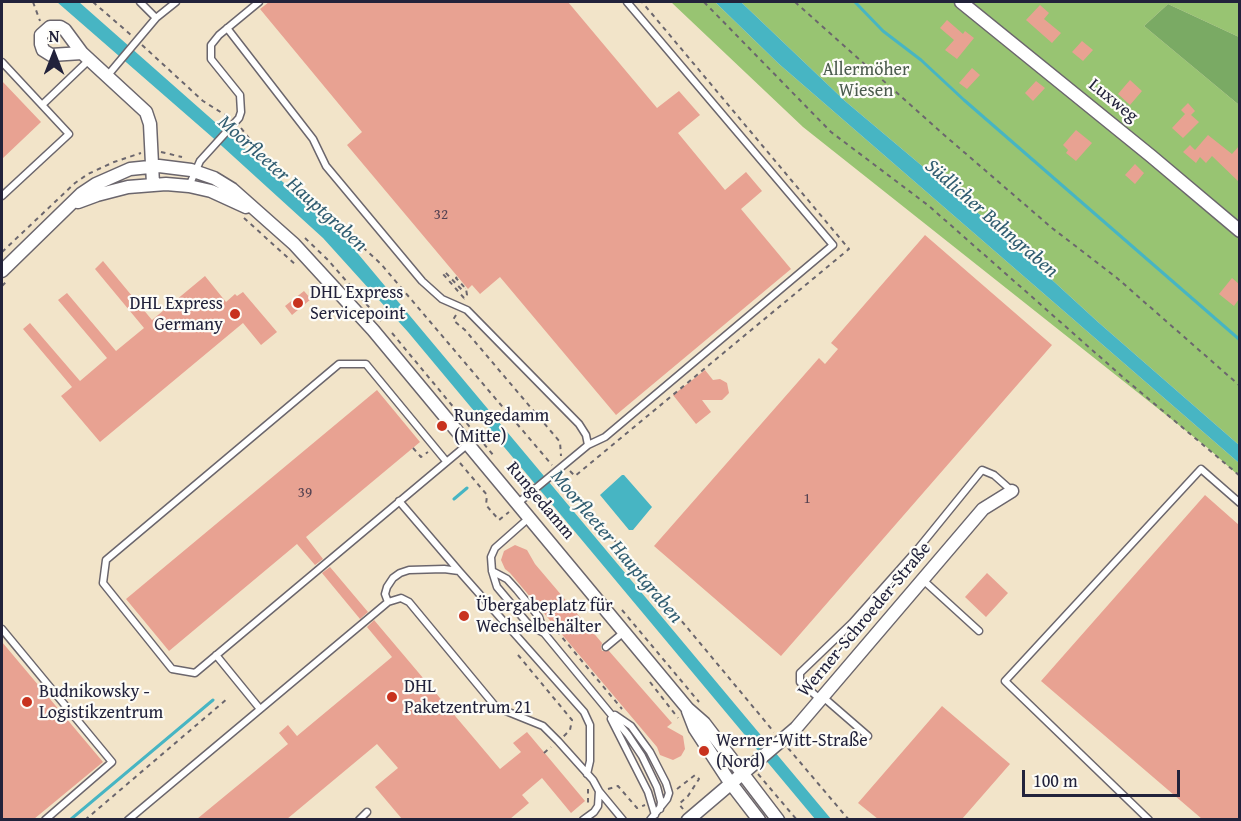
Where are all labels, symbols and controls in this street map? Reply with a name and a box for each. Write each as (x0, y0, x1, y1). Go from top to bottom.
north arrow (24, 24, 84, 84)
text: N (49, 24, 59, 48)
park label: Allermöher Wiesen (823, 59, 909, 101)
street label: Luxweg (1084, 75, 1142, 127)
water label: Moorfleeter Hauptgraben (212, 111, 372, 257)
water label: Südlicher Bahngraben (919, 155, 1063, 283)
house number: 32 (434, 206, 448, 224)
place label: DHL Express Servicepoint (310, 282, 406, 324)
place label: DHL Express Germany (130, 293, 223, 336)
marker: DHL Express Servicepoint (291, 296, 305, 310)
marker: DHL Express Germany (228, 307, 242, 321)
place label: Rungedamm (Mitte) (454, 405, 549, 448)
marker: Rungedamm (Mitte) (435, 419, 449, 433)
street label: Rungedamm (501, 458, 579, 544)
water label: Moorfleeter Hauptgraben (545, 465, 687, 629)
house number: 39 (298, 484, 312, 502)
house number: 1 (803, 490, 811, 508)
street label: Werner-Schroeder-Straße (794, 538, 936, 702)
place label: Übergabeplatz für Wechselbehälter (476, 595, 613, 638)
marker: Übergabeplatz für Wechselbehälter (457, 609, 471, 623)
place label: DHL Paketzentrum 21 (404, 676, 532, 718)
place label: Budnikowsky - Logistikzentrum (39, 681, 163, 724)
marker: DHL Paketzentrum 21 (385, 690, 399, 704)
marker: Budnikowsky - Logistikzentrum (20, 695, 34, 709)
place label: Werner-Witt-Straße (Nord) (716, 730, 868, 772)
marker: Werner-Witt-Straße (Nord) (697, 744, 711, 758)
scale bar (1025, 758, 1182, 796)
text: 100 m (1033, 767, 1078, 794)

